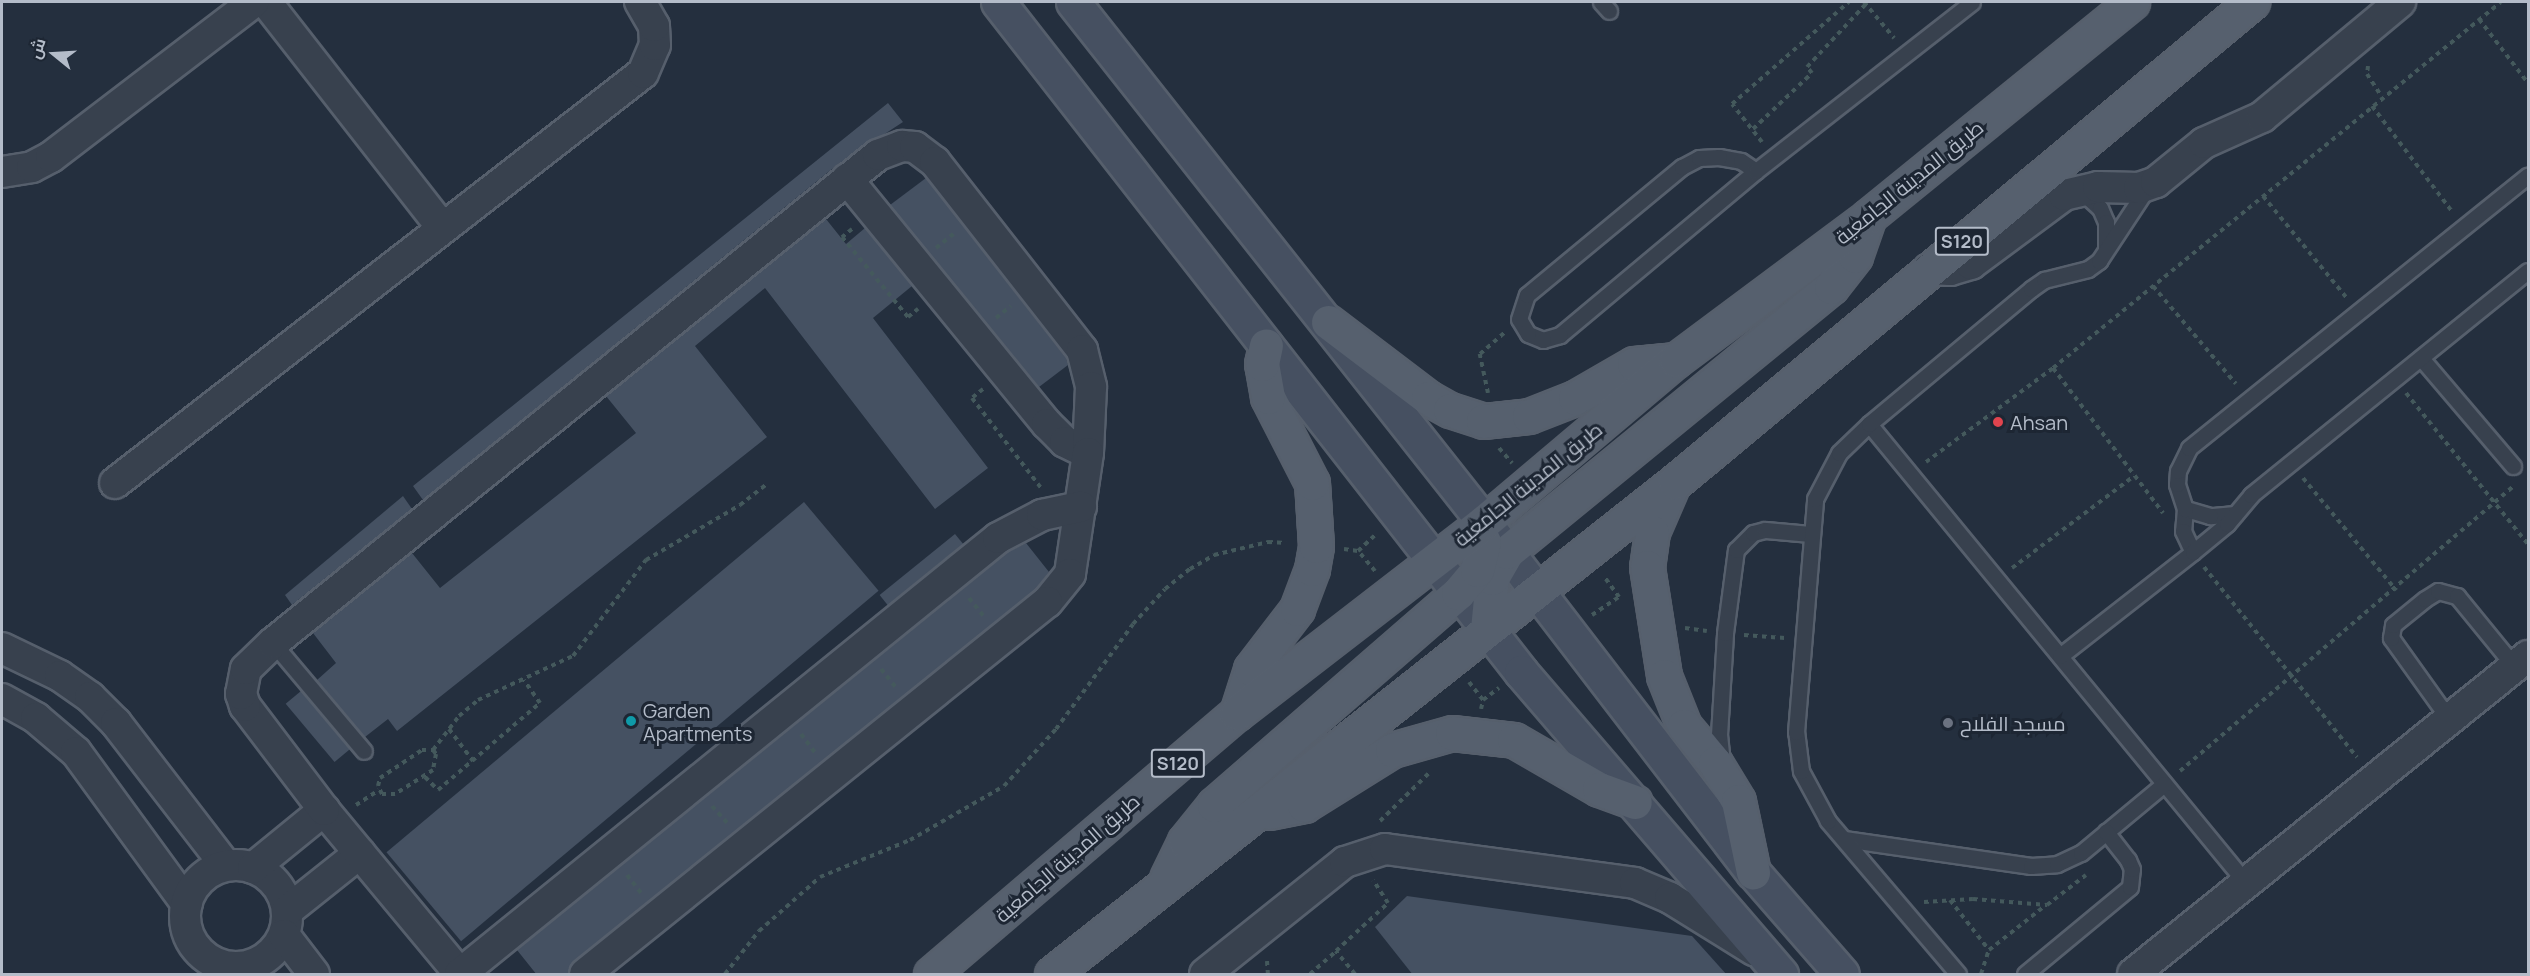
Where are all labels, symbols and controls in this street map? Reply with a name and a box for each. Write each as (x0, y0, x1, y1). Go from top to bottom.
north arrow (24, 24, 84, 84)
text: ش (23, 35, 51, 62)
street label: طريق المدينة الجامعية (1830, 115, 1988, 249)
road number: S120 (1934, 226, 1990, 256)
place label: Ahsan (2010, 410, 2068, 434)
marker: Ahsan (1991, 415, 2005, 429)
street label: طريق المدينة الجامعية (1449, 417, 1607, 551)
place label: Garden Apartments (643, 698, 753, 745)
place label: مسجد الفلاح (1960, 711, 2065, 735)
marker: Garden Apartments (624, 714, 638, 728)
marker: مسجد الفلاح (1941, 716, 1955, 730)
road number: S120 (1150, 748, 1206, 778)
street label: طريق المدينة الجامعية (990, 789, 1144, 927)

